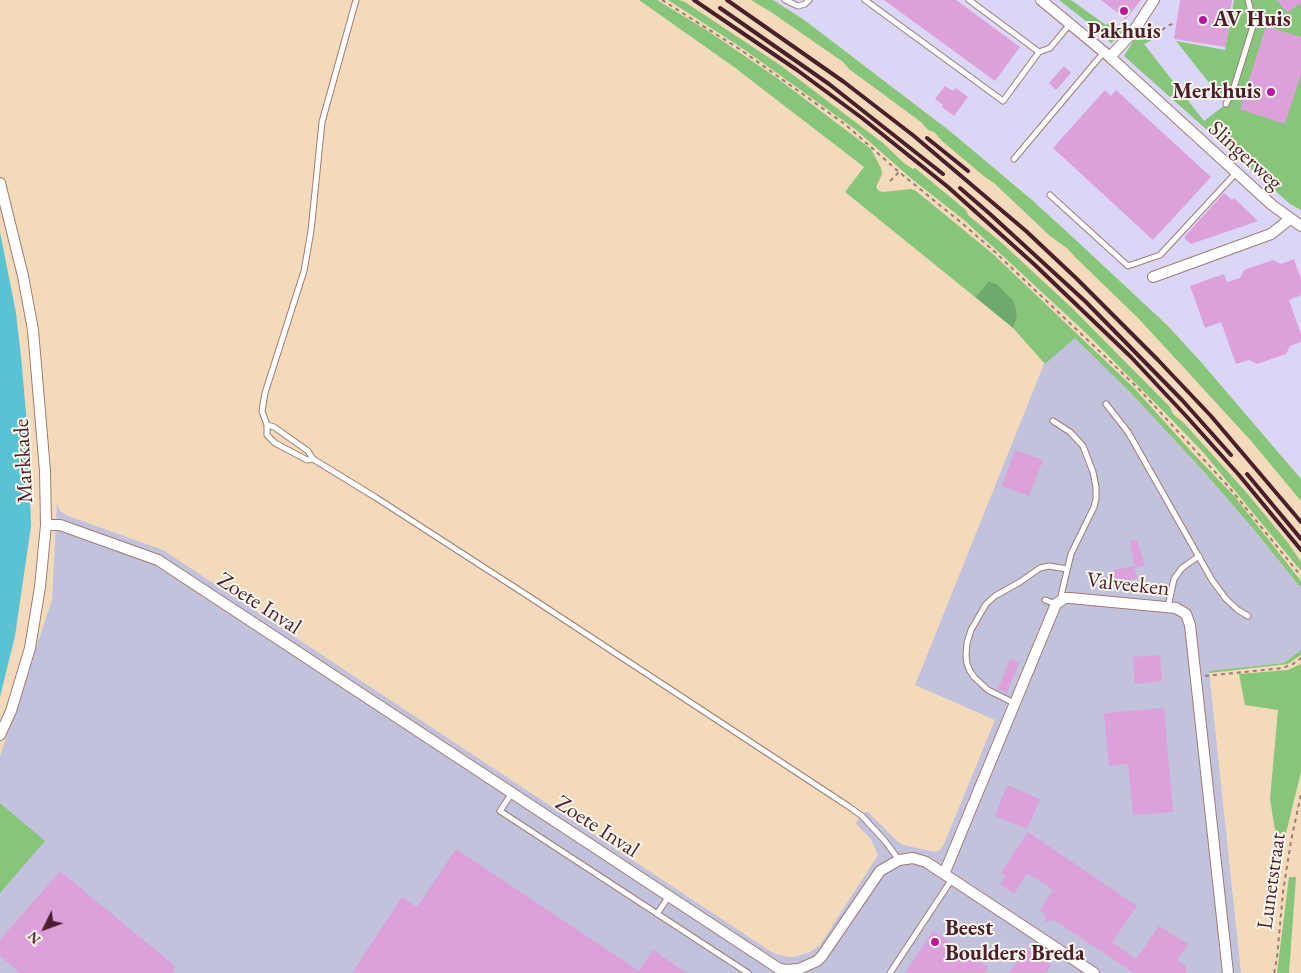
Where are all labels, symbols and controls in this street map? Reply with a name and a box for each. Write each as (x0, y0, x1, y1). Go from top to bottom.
marker: Pakhuis (1118, 5, 1130, 17)
place label: AV Huis (1213, 7, 1291, 33)
marker: AV Huis (1197, 14, 1209, 26)
place label: Pakhuis (1087, 19, 1161, 45)
place label: Merkhuis (1172, 79, 1261, 105)
marker: Merkhuis (1265, 86, 1277, 98)
street label: Slingerweg (1202, 116, 1288, 196)
street label: Markkade (9, 418, 39, 504)
street label: Zoete Inval (212, 567, 306, 641)
street label: Valveeken (1085, 568, 1171, 602)
street label: Zoete Inval (550, 790, 644, 864)
street label: Lunetstraat (1252, 831, 1292, 931)
north arrow (20, 903, 70, 953)
place label: Beest Boulders Breda (945, 916, 1085, 968)
text: N (23, 928, 44, 948)
marker: Beest Boulders Breda (929, 936, 941, 948)

